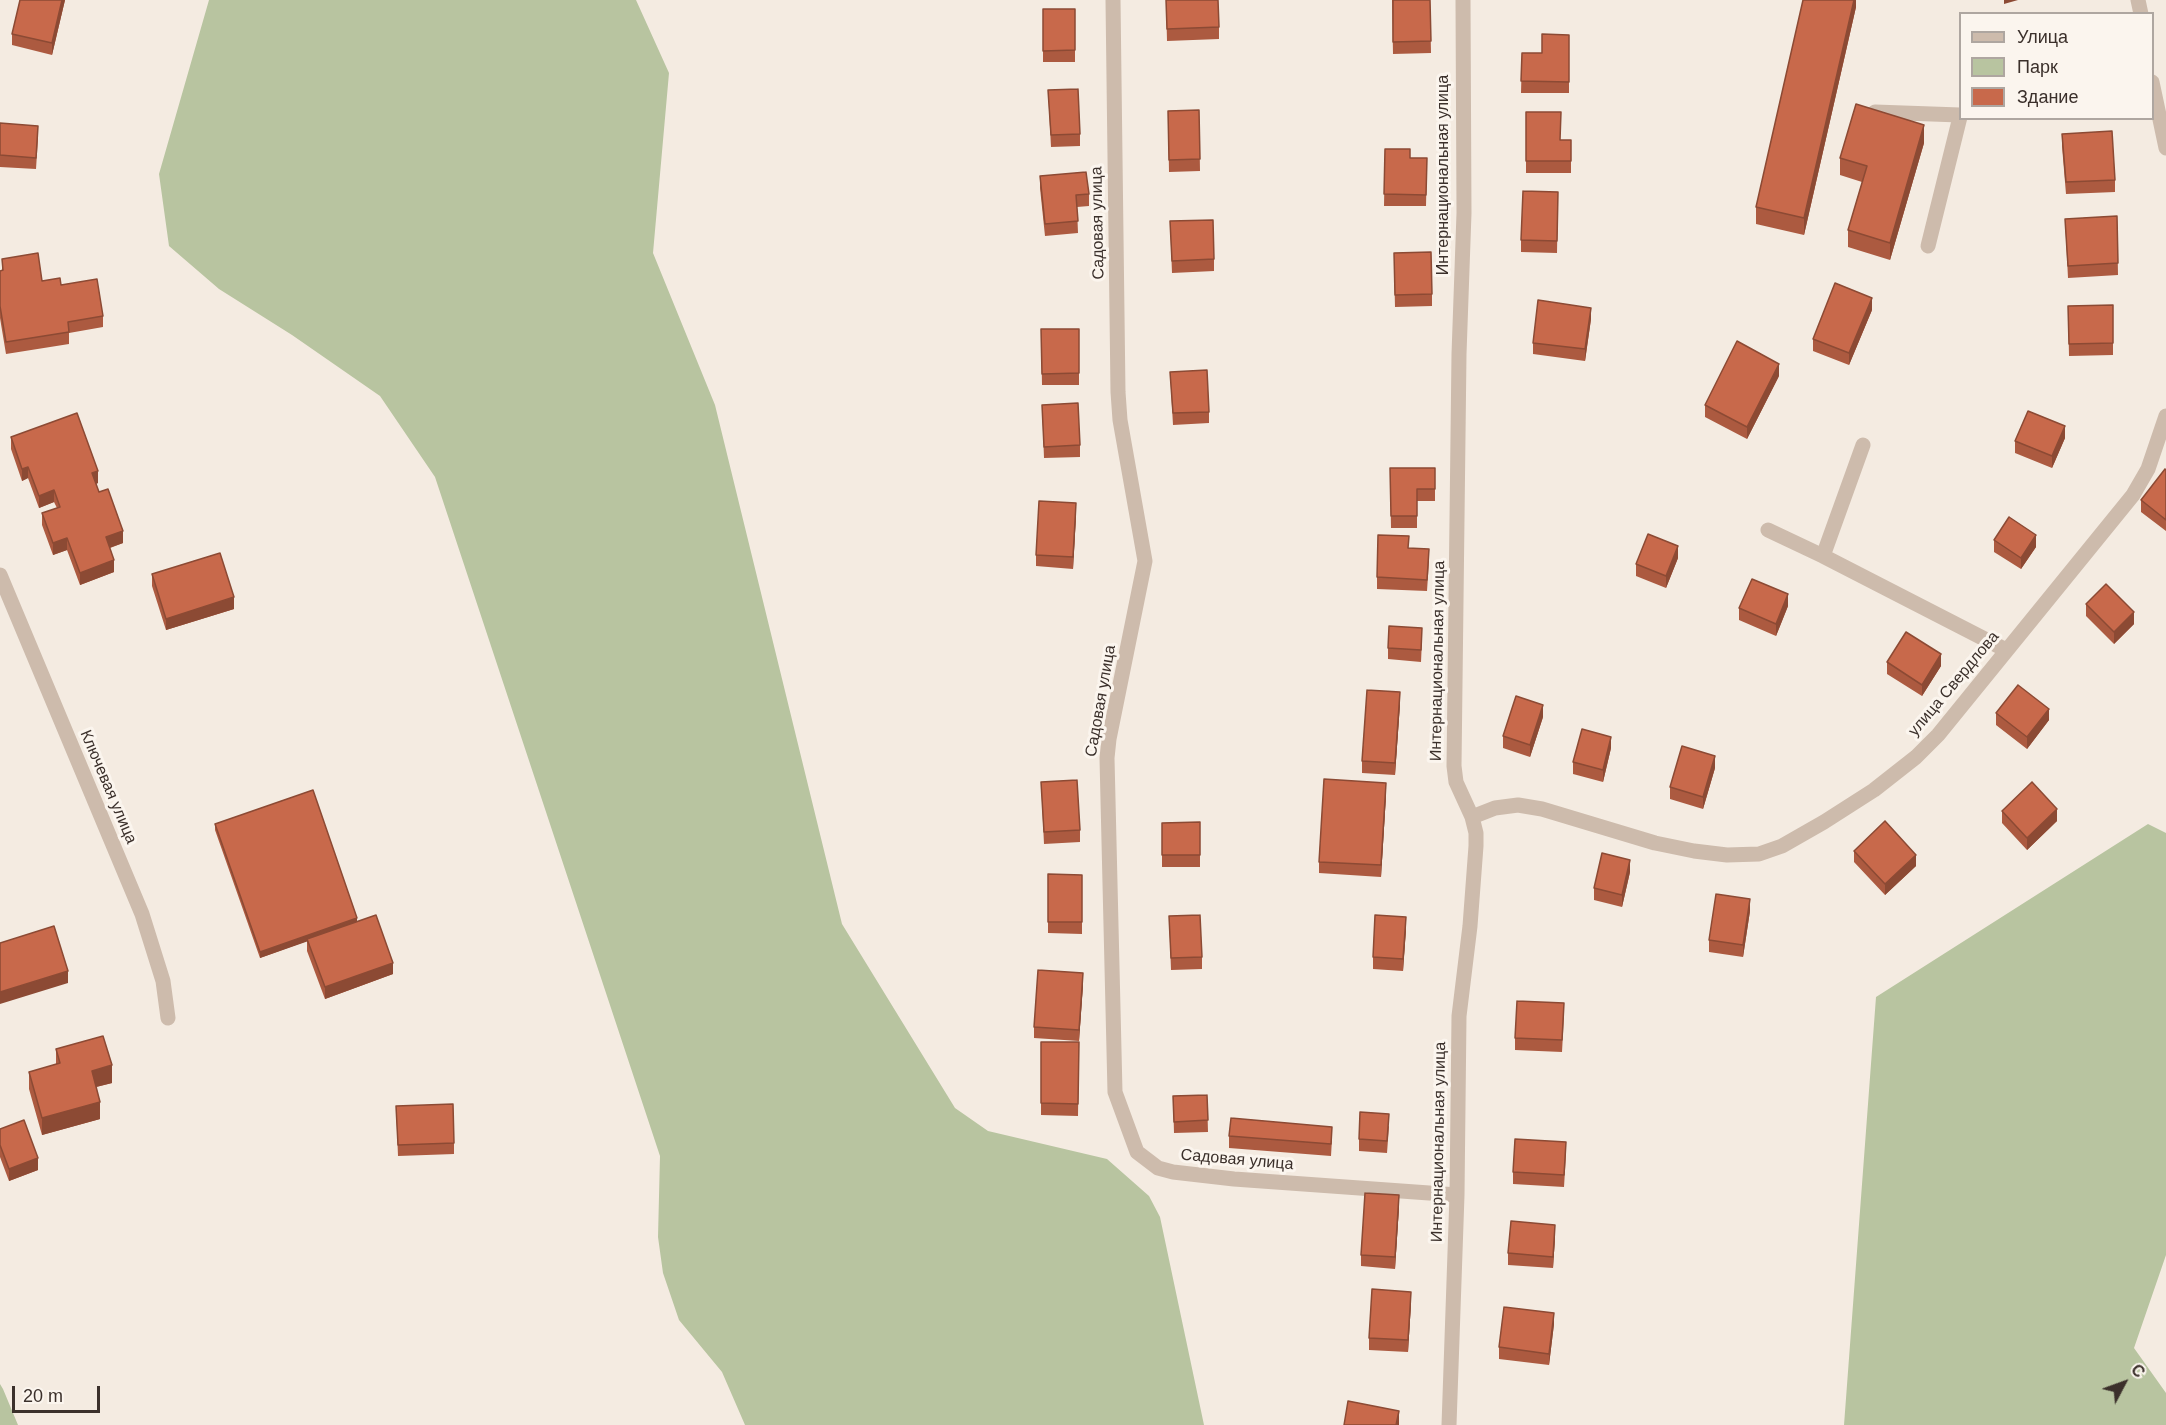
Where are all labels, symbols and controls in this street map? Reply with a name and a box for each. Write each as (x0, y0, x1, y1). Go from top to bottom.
legend (1959, 12, 2154, 120)
text: Улица (2017, 27, 2068, 47)
text: Парк (2017, 57, 2058, 77)
street label: Интернациональная улица (1434, 75, 1454, 275)
text: Здание (2017, 87, 2078, 107)
street label: Садовая улица (1087, 166, 1109, 280)
street label: Интернациональная улица (1427, 561, 1449, 761)
street label: улица Свердлова (1905, 628, 2003, 740)
street label: Садовая улица (1082, 644, 1120, 758)
street label: Ключевая улица (75, 727, 141, 847)
street label: Интернациональная улица (1428, 1042, 1450, 1242)
street label: Садовая улица (1180, 1146, 1294, 1174)
north arrow (2094, 1353, 2154, 1413)
text: С (2128, 1361, 2148, 1381)
scale bar (15, 1374, 104, 1412)
text: 20 m (23, 1386, 63, 1406)

